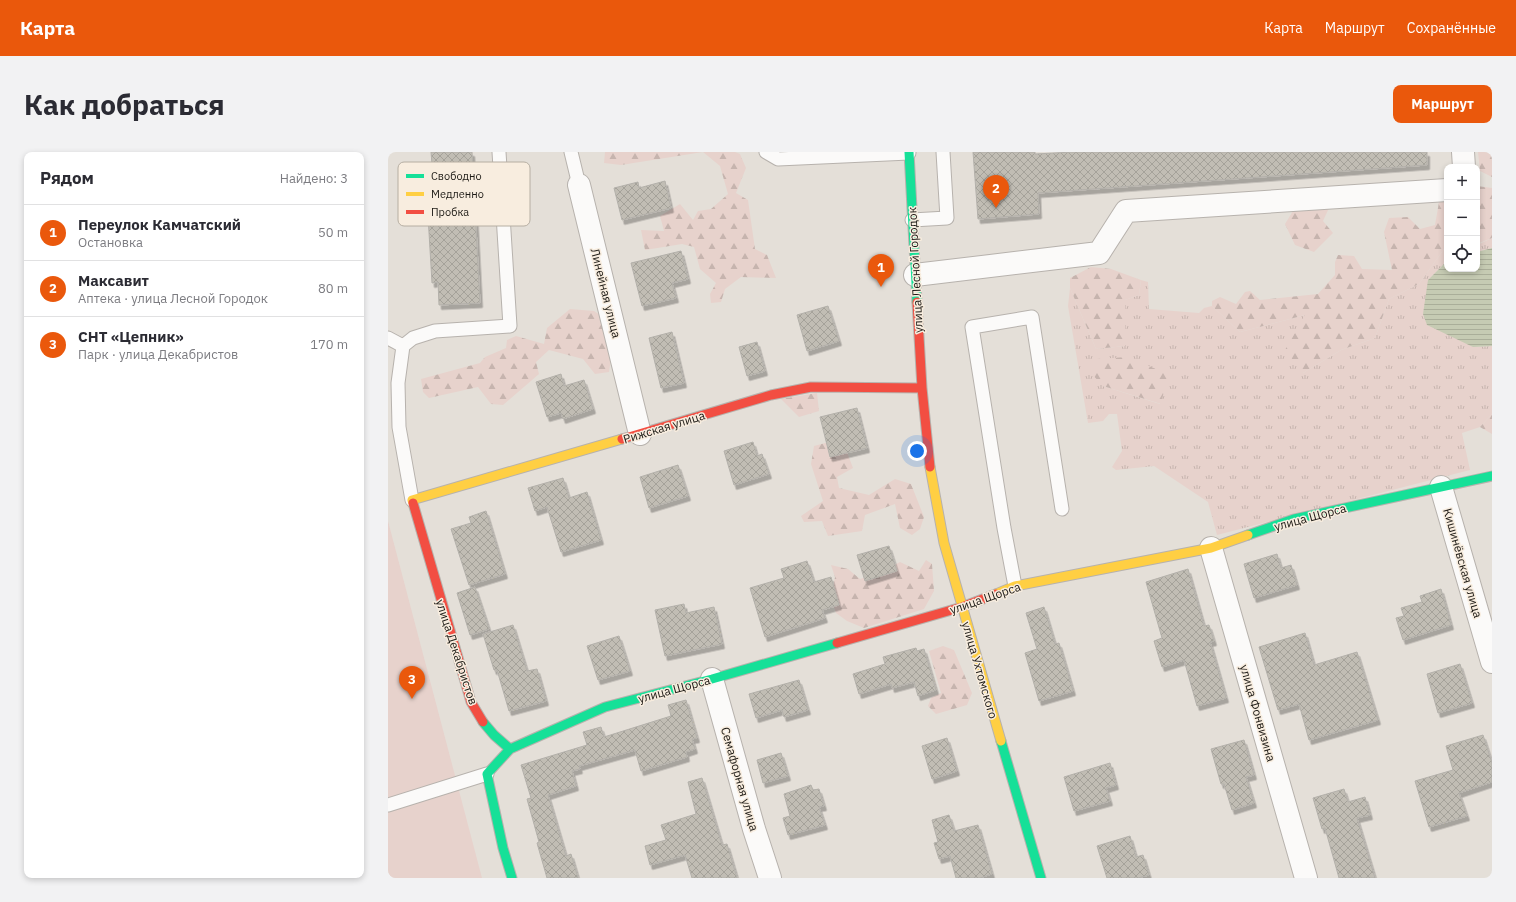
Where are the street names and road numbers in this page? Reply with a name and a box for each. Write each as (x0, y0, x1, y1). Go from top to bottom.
street label: улица Лесной Городок (904, 206, 926, 333)
street label: Линейная улица (588, 247, 625, 340)
street label: Рижская улица (621, 407, 707, 447)
street label: улица Щорса (1272, 500, 1348, 534)
street label: Кишинёвская улица (1440, 506, 1486, 620)
street label: улица Щорса (948, 579, 1023, 617)
street label: улица Декабристов (433, 597, 481, 707)
street label: улица Ухтомского (959, 620, 1001, 721)
street label: улица Фонвизина (1237, 663, 1279, 764)
street label: улица Щорса (636, 672, 712, 706)
street label: Семафорная улица (718, 725, 762, 833)

